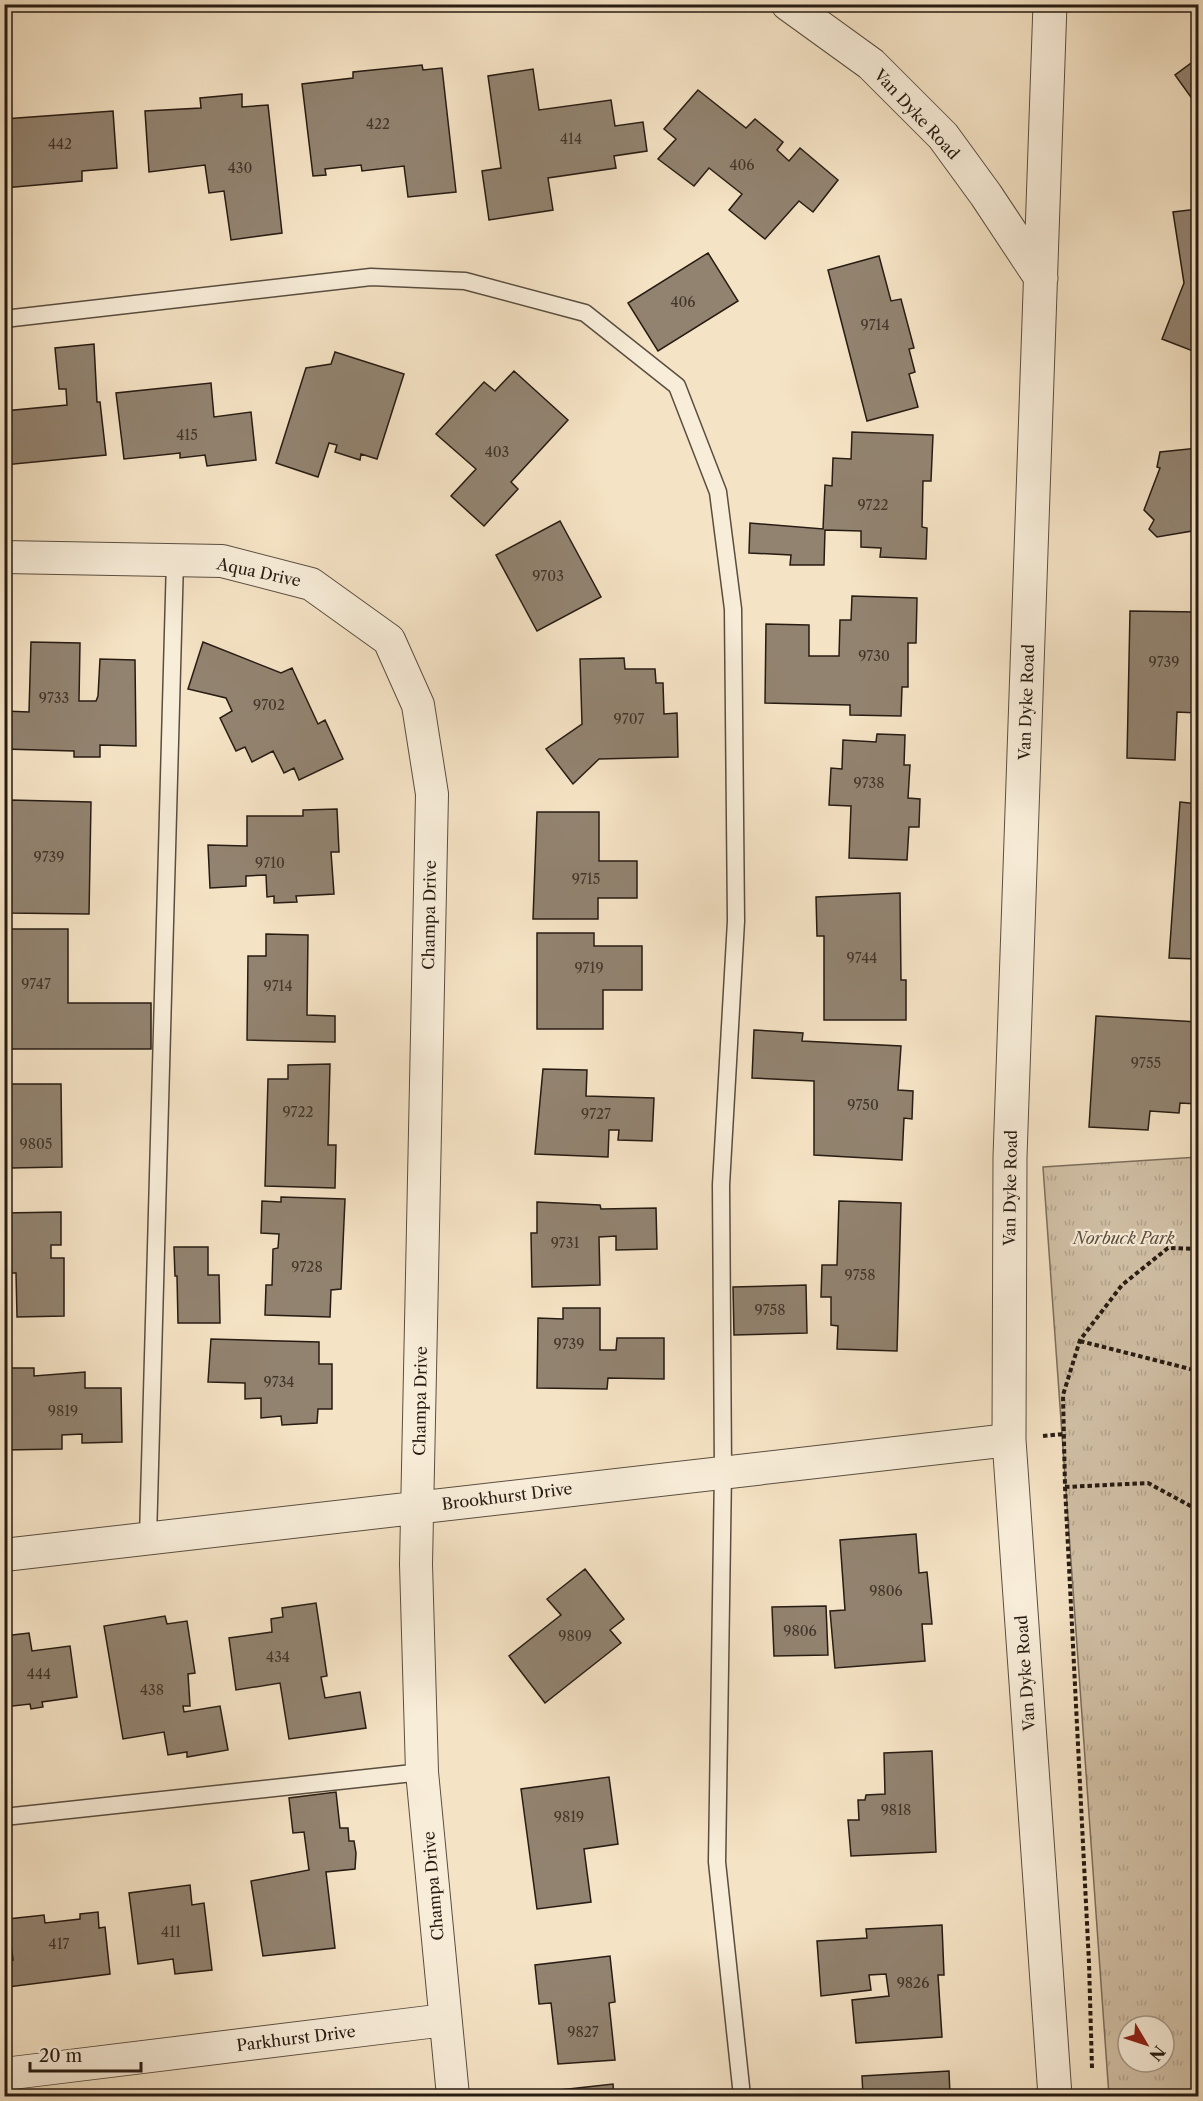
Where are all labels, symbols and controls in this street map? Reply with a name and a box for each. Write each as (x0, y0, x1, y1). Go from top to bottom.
street label: Van Dyke Road (869, 64, 964, 163)
house number: 422 (366, 115, 390, 133)
house number: 414 (560, 130, 582, 148)
house number: 442 (48, 135, 72, 153)
house number: 406 (729, 156, 755, 174)
house number: 430 (228, 159, 252, 177)
house number: 406 (670, 293, 696, 311)
house number: 9714 (860, 316, 890, 334)
house number: 415 (176, 426, 198, 444)
house number: 403 (485, 443, 509, 461)
house number: 9722 (857, 496, 889, 514)
street label: Aqua Drive (214, 553, 303, 591)
house number: 9703 (532, 567, 564, 585)
street label: Van Dyke Road (1014, 643, 1038, 761)
house number: 9730 (858, 647, 890, 665)
house number: 9739 (1148, 653, 1180, 671)
house number: 9733 (39, 689, 69, 707)
house number: 9702 (253, 696, 285, 714)
house number: 9707 (614, 710, 645, 728)
house number: 9738 (853, 774, 885, 792)
house number: 9739 (33, 848, 65, 866)
house number: 9710 (255, 854, 285, 872)
street label: Champa Drive (418, 860, 440, 970)
house number: 9715 (572, 870, 600, 888)
house number: 9744 (847, 949, 877, 967)
house number: 9719 (574, 959, 604, 977)
house number: 9747 (21, 975, 51, 993)
house number: 9714 (263, 977, 293, 995)
house number: 9755 (1131, 1054, 1161, 1072)
house number: 9750 (847, 1096, 879, 1114)
house number: 9722 (282, 1103, 314, 1121)
house number: 9727 (581, 1105, 611, 1123)
street label: Van Dyke Road (999, 1130, 1021, 1247)
house number: 9805 (20, 1135, 52, 1153)
park label: Norbuck Park (1071, 1228, 1175, 1248)
house number: 9731 (551, 1234, 579, 1252)
house number: 9728 (291, 1258, 323, 1276)
house number: 9758 (845, 1266, 876, 1284)
house number: 9758 (755, 1301, 786, 1319)
house number: 9739 (553, 1335, 585, 1353)
street label: Champa Drive (409, 1346, 431, 1456)
house number: 9734 (264, 1373, 294, 1391)
house number: 9819 (48, 1402, 78, 1420)
street label: Brookhurst Drive (441, 1478, 574, 1514)
house number: 9806 (869, 1582, 903, 1600)
street label: Van Dyke Road (1011, 1614, 1039, 1733)
house number: 9806 (783, 1622, 817, 1640)
house number: 9809 (558, 1627, 592, 1645)
house number: 434 (266, 1648, 290, 1666)
house number: 444 (27, 1665, 51, 1683)
house number: 438 (140, 1681, 164, 1699)
house number: 9818 (881, 1801, 911, 1819)
house number: 9819 (554, 1808, 584, 1826)
street label: Champa Drive (418, 1830, 448, 1941)
house number: 411 (161, 1923, 181, 1941)
house number: 417 (49, 1935, 70, 1953)
house number: 9826 (897, 1974, 929, 1992)
north arrow (1116, 2014, 1176, 2074)
street label: Parkhurst Drive (235, 2021, 357, 2055)
house number: 9827 (567, 2023, 599, 2041)
scale bar (30, 2035, 141, 2073)
text: N (1145, 2042, 1170, 2065)
text: 20 m (39, 2045, 83, 2067)

